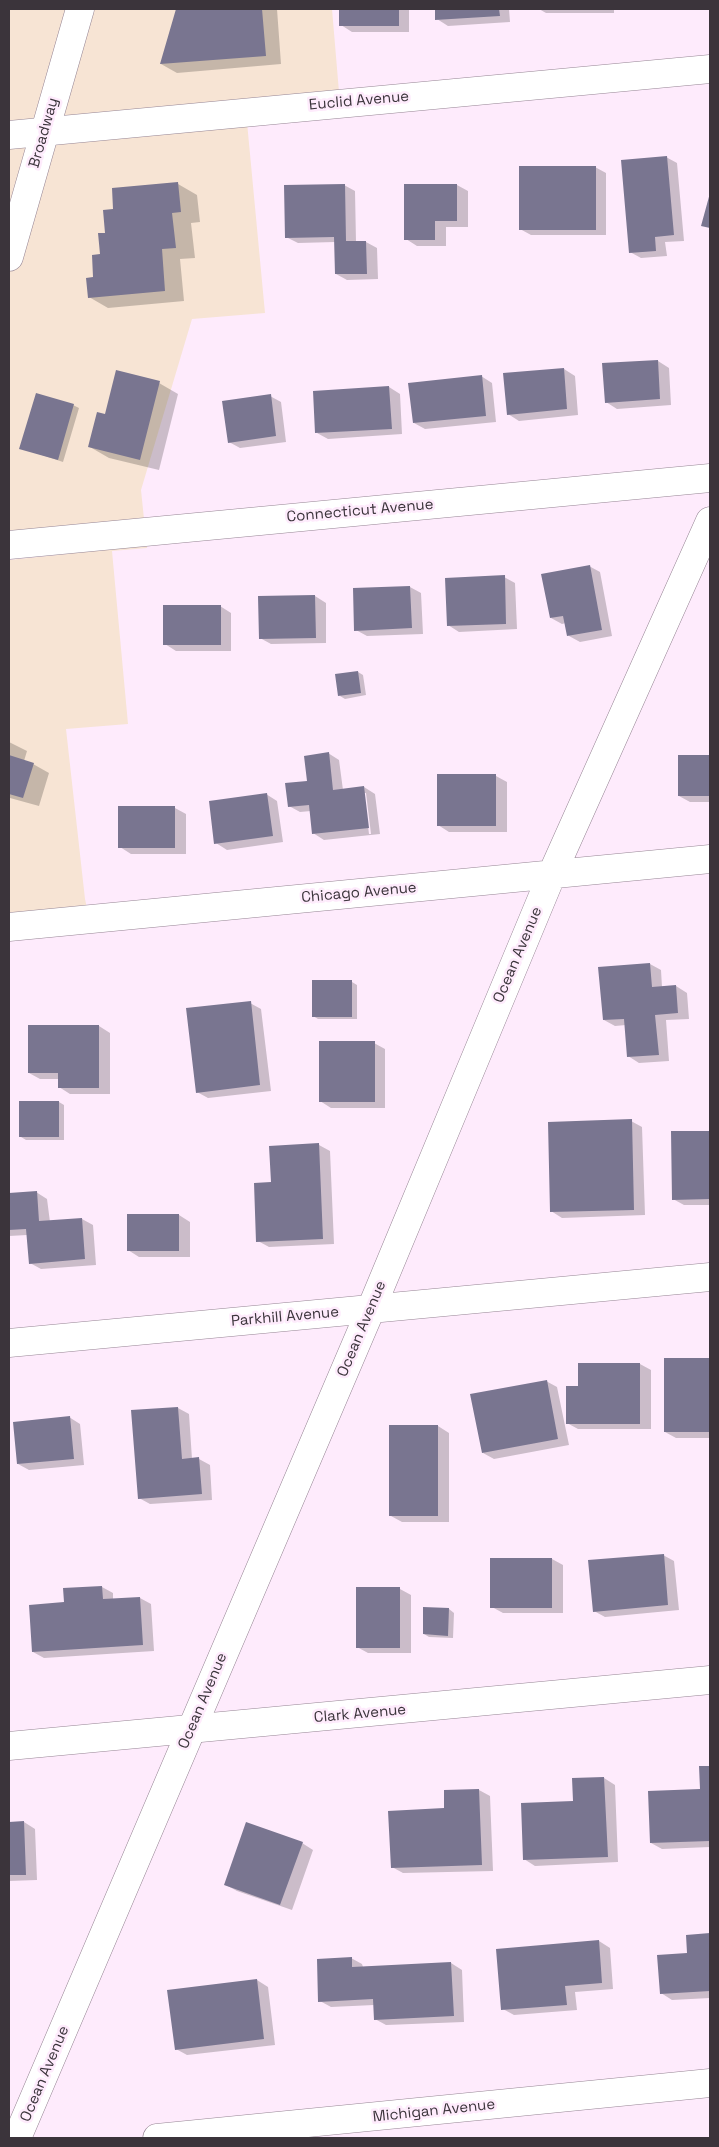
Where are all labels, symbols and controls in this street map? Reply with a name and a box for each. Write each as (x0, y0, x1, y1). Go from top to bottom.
street label: Euclid Avenue (308, 88, 410, 114)
street label: Broadway (25, 96, 63, 170)
street label: Connecticut Avenue (286, 496, 434, 526)
street label: Chicago Avenue (301, 879, 417, 907)
street label: Ocean Avenue (490, 904, 546, 1006)
street label: Ocean Avenue (334, 1278, 390, 1380)
street label: Parkhill Avenue (230, 1303, 340, 1331)
street label: Ocean Avenue (175, 1650, 231, 1752)
street label: Clark Avenue (313, 1701, 407, 1727)
street label: Ocean Avenue (17, 2023, 73, 2125)
street label: Michigan Avenue (372, 2096, 496, 2126)

